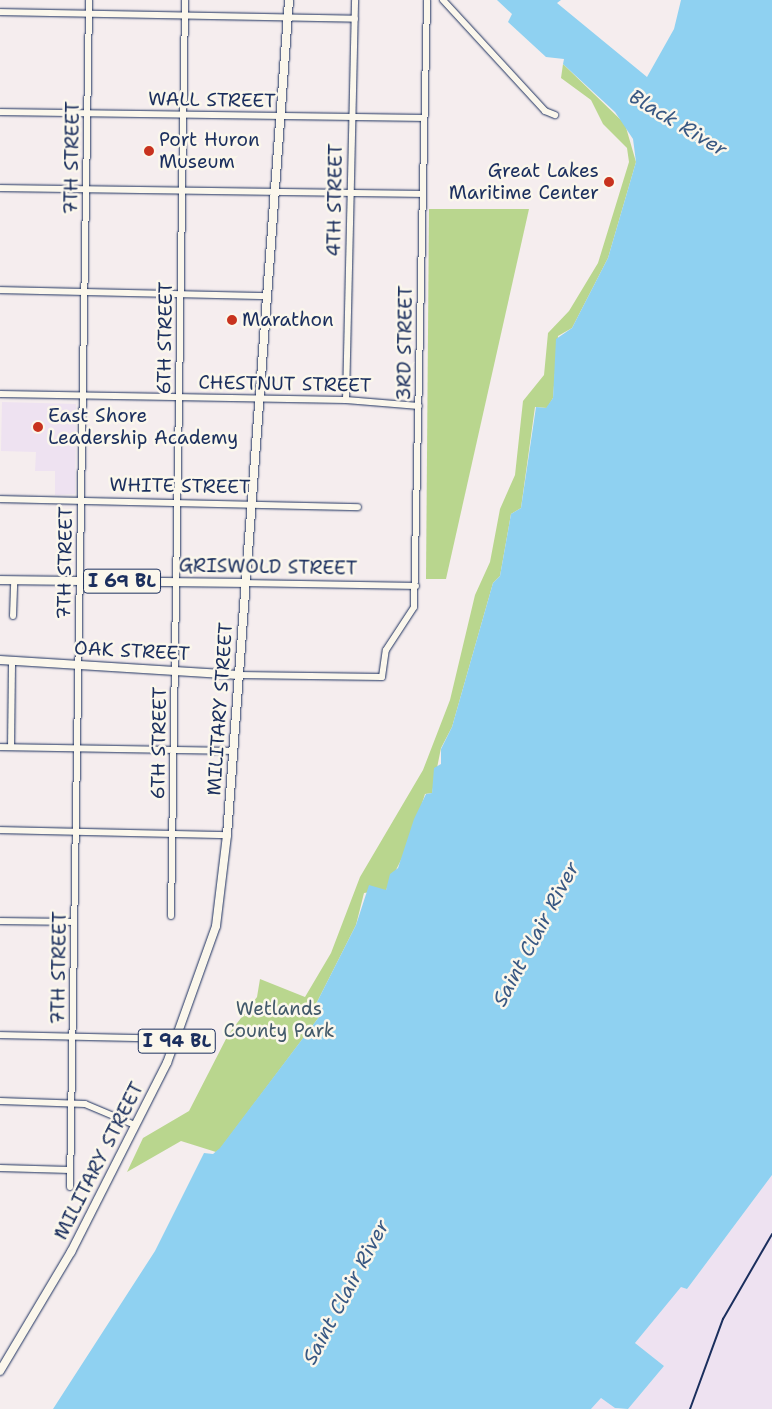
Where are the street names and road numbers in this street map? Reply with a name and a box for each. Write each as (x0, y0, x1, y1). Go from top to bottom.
street label: WALL STREET (148, 87, 276, 113)
street label: 7TH STREET (60, 101, 84, 215)
street label: 4TH STREET (323, 143, 347, 257)
street label: 6TH STREET (153, 281, 177, 395)
street label: 3RD STREET (393, 285, 417, 401)
street label: CHESTNUT STREET (198, 371, 372, 397)
street label: WHITE STREET (109, 473, 251, 499)
street label: 7TH STREET (53, 506, 77, 620)
street label: GRISWOLD STREET (178, 554, 358, 580)
road number: I 69 BL (82, 566, 162, 596)
street label: MILITARY STREET (203, 622, 237, 796)
street label: OAK STREET (74, 637, 190, 665)
street label: 6TH STREET (147, 686, 171, 800)
street label: 7TH STREET (47, 911, 71, 1025)
road number: I 94 BL (137, 1026, 217, 1056)
street label: MILITARY STREET (49, 1078, 149, 1244)

